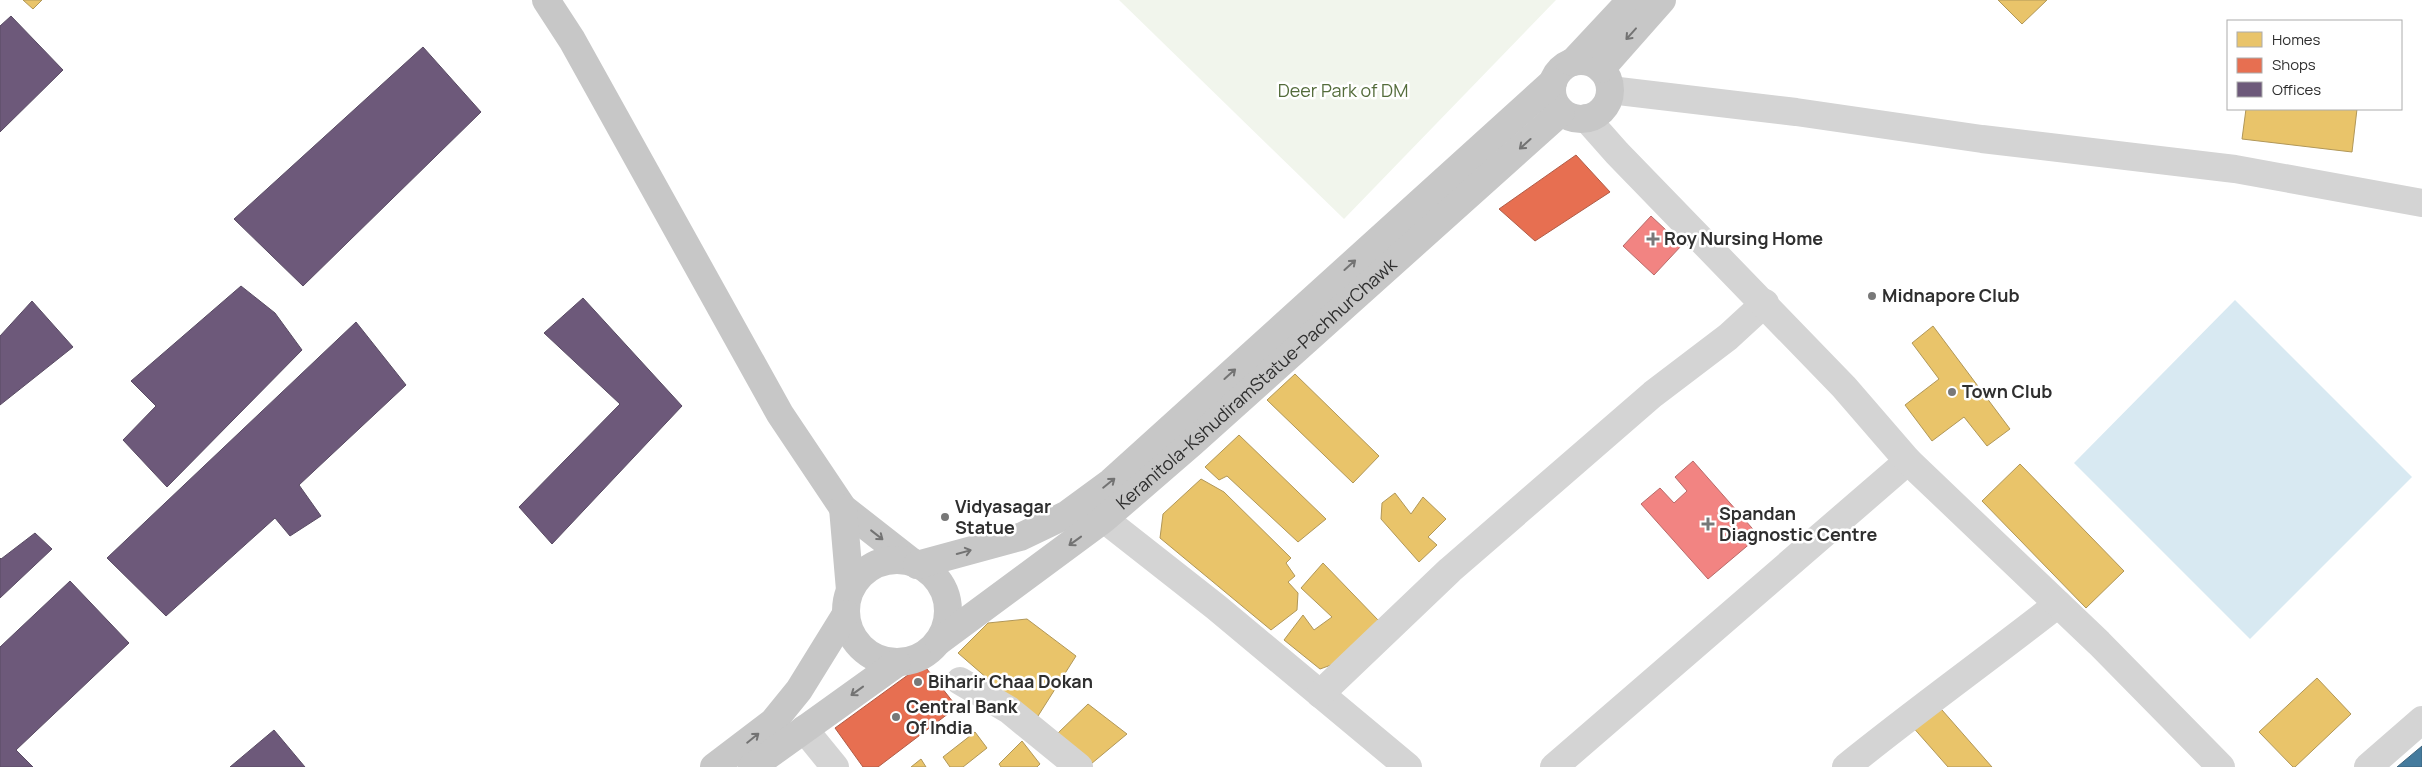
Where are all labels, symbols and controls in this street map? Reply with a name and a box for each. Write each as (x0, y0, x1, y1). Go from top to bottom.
legend (2227, 20, 2402, 110)
one-way arrow (1626, 28, 1637, 41)
text: Homes (2272, 29, 2321, 50)
text: Shops (2272, 54, 2316, 75)
park label: Deer Park of DM (1278, 78, 1408, 102)
text: Offices (2272, 79, 2321, 100)
one-way arrow (1519, 138, 1532, 149)
place label: Roy Nursing Home (1664, 226, 1823, 250)
marker: Roy Nursing Home (1646, 232, 1660, 246)
street label: Keranitola-KshudiramStatue-PachhurChawk (1111, 251, 1402, 514)
one-way arrow (1344, 259, 1357, 271)
place label: Midnapore Club (1882, 283, 2020, 307)
marker: Midnapore Club (1866, 290, 1878, 302)
one-way arrow (1223, 368, 1236, 380)
place label: Town Club (1962, 379, 2052, 403)
marker: Town Club (1946, 386, 1958, 398)
one-way arrow (1102, 478, 1115, 489)
place label: Vidyasagar Statue (955, 494, 1051, 539)
place label: Spandan Diagnostic Centre (1719, 501, 1878, 546)
marker: Vidyasagar Statue (939, 511, 951, 523)
marker: Spandan Diagnostic Centre (1701, 517, 1715, 531)
one-way arrow (870, 529, 883, 540)
one-way arrow (1069, 535, 1082, 546)
one-way arrow (956, 546, 972, 556)
place label: Biharir Chaa Dokan (928, 669, 1093, 693)
marker: Biharir Chaa Dokan (912, 676, 924, 688)
one-way arrow (850, 686, 864, 696)
place label: Central Bank Of India (906, 694, 1019, 739)
marker: Central Bank Of India (890, 711, 902, 723)
one-way arrow (746, 732, 759, 743)

